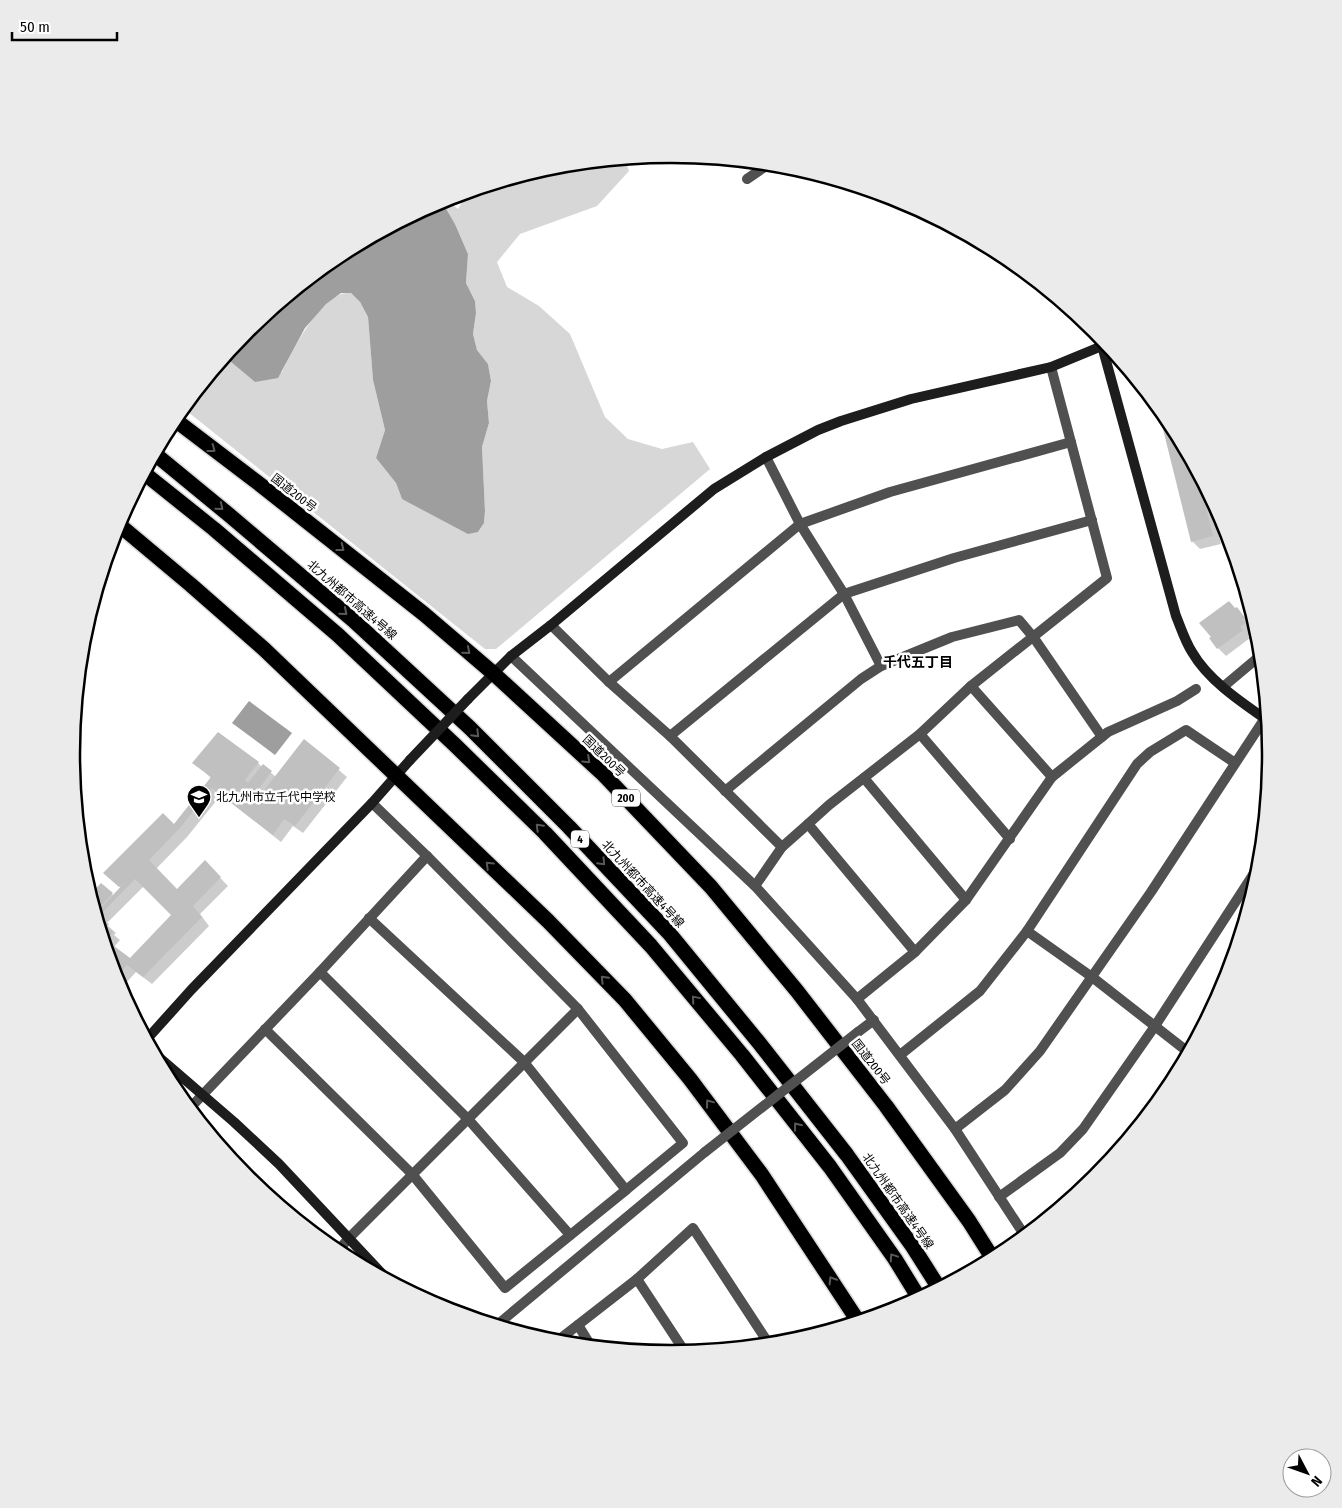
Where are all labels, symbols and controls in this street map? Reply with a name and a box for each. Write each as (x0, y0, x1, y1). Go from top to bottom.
scale bar (12, 10, 118, 42)
text: 50 m (20, 18, 50, 36)
one-way arrow (206, 443, 215, 451)
street label: 国道200号 (268, 471, 320, 515)
one-way arrow (214, 501, 223, 510)
one-way arrow (335, 543, 344, 551)
street label: 北九州都市高速4号線 (304, 557, 400, 643)
one-way arrow (338, 606, 347, 615)
one-way arrow (461, 645, 470, 653)
district label: 千代五丁目 (883, 654, 953, 671)
one-way arrow (470, 728, 479, 737)
street label: 国道200号 (580, 732, 628, 780)
one-way arrow (582, 754, 591, 763)
school or university icon: 北九州市立千代中学校 (186, 784, 212, 818)
place label: 北九州市立千代中学校 (216, 790, 336, 804)
road number: 200 (612, 790, 640, 806)
one-way arrow (536, 824, 545, 833)
road number: 4 (571, 831, 589, 848)
street label: 北九州都市高速4号線 (599, 838, 687, 930)
one-way arrow (596, 857, 605, 866)
one-way arrow (486, 862, 495, 871)
one-way arrow (601, 976, 610, 985)
one-way arrow (693, 996, 701, 1005)
street label: 国道200号 (849, 1036, 893, 1088)
one-way arrow (706, 1099, 715, 1109)
one-way arrow (795, 1123, 803, 1132)
street label: 北九州都市高速4号線 (860, 1150, 936, 1252)
one-way arrow (890, 1253, 899, 1263)
one-way arrow (828, 1276, 838, 1285)
north arrow (1282, 1448, 1332, 1498)
text: N (1307, 1472, 1326, 1490)

